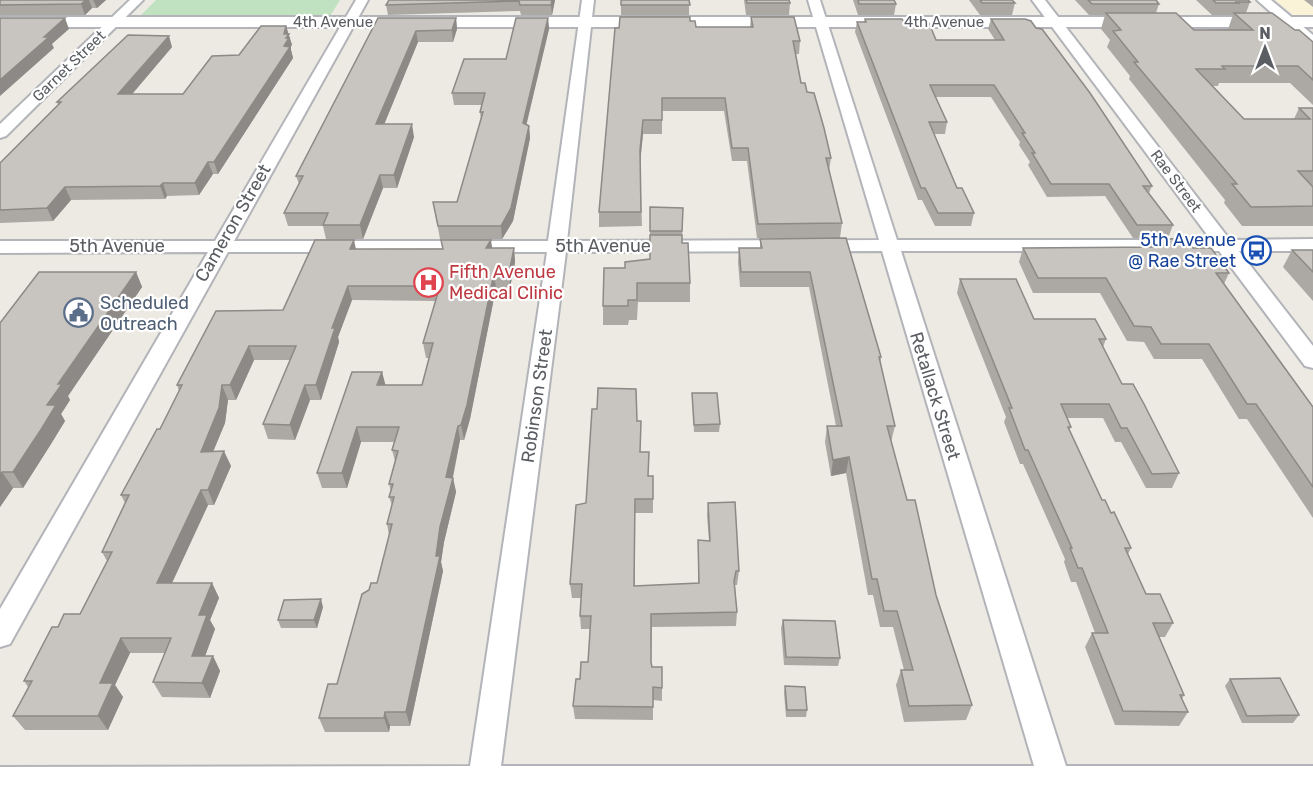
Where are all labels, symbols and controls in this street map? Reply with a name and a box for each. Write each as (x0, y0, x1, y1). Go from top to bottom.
street label: 4th Avenue (293, 13, 373, 31)
street label: 4th Avenue (904, 13, 984, 31)
north arrow (1235, 18, 1295, 78)
text: N (1259, 24, 1271, 43)
street label: Garnet Street (29, 27, 109, 105)
street label: Rae Street (1147, 146, 1205, 216)
street label: Cameron Street (190, 160, 276, 286)
place label: 5th Avenue @ Rae Street (1128, 229, 1236, 272)
bus stop icon: 5th Avenue @ Rae Street (1241, 234, 1273, 266)
street label: 5th Avenue (69, 235, 165, 257)
street label: 5th Avenue (555, 235, 651, 257)
place label: Fifth Avenue Medical Clinic (449, 261, 563, 304)
hospital icon: Fifth Avenue Medical Clinic (412, 266, 444, 298)
place label: Scheduled Outreach (100, 292, 189, 335)
public building icon: Scheduled Outreach (63, 297, 95, 329)
street label: Robinson Street (517, 328, 557, 464)
street label: Retallack Street (905, 329, 965, 463)

